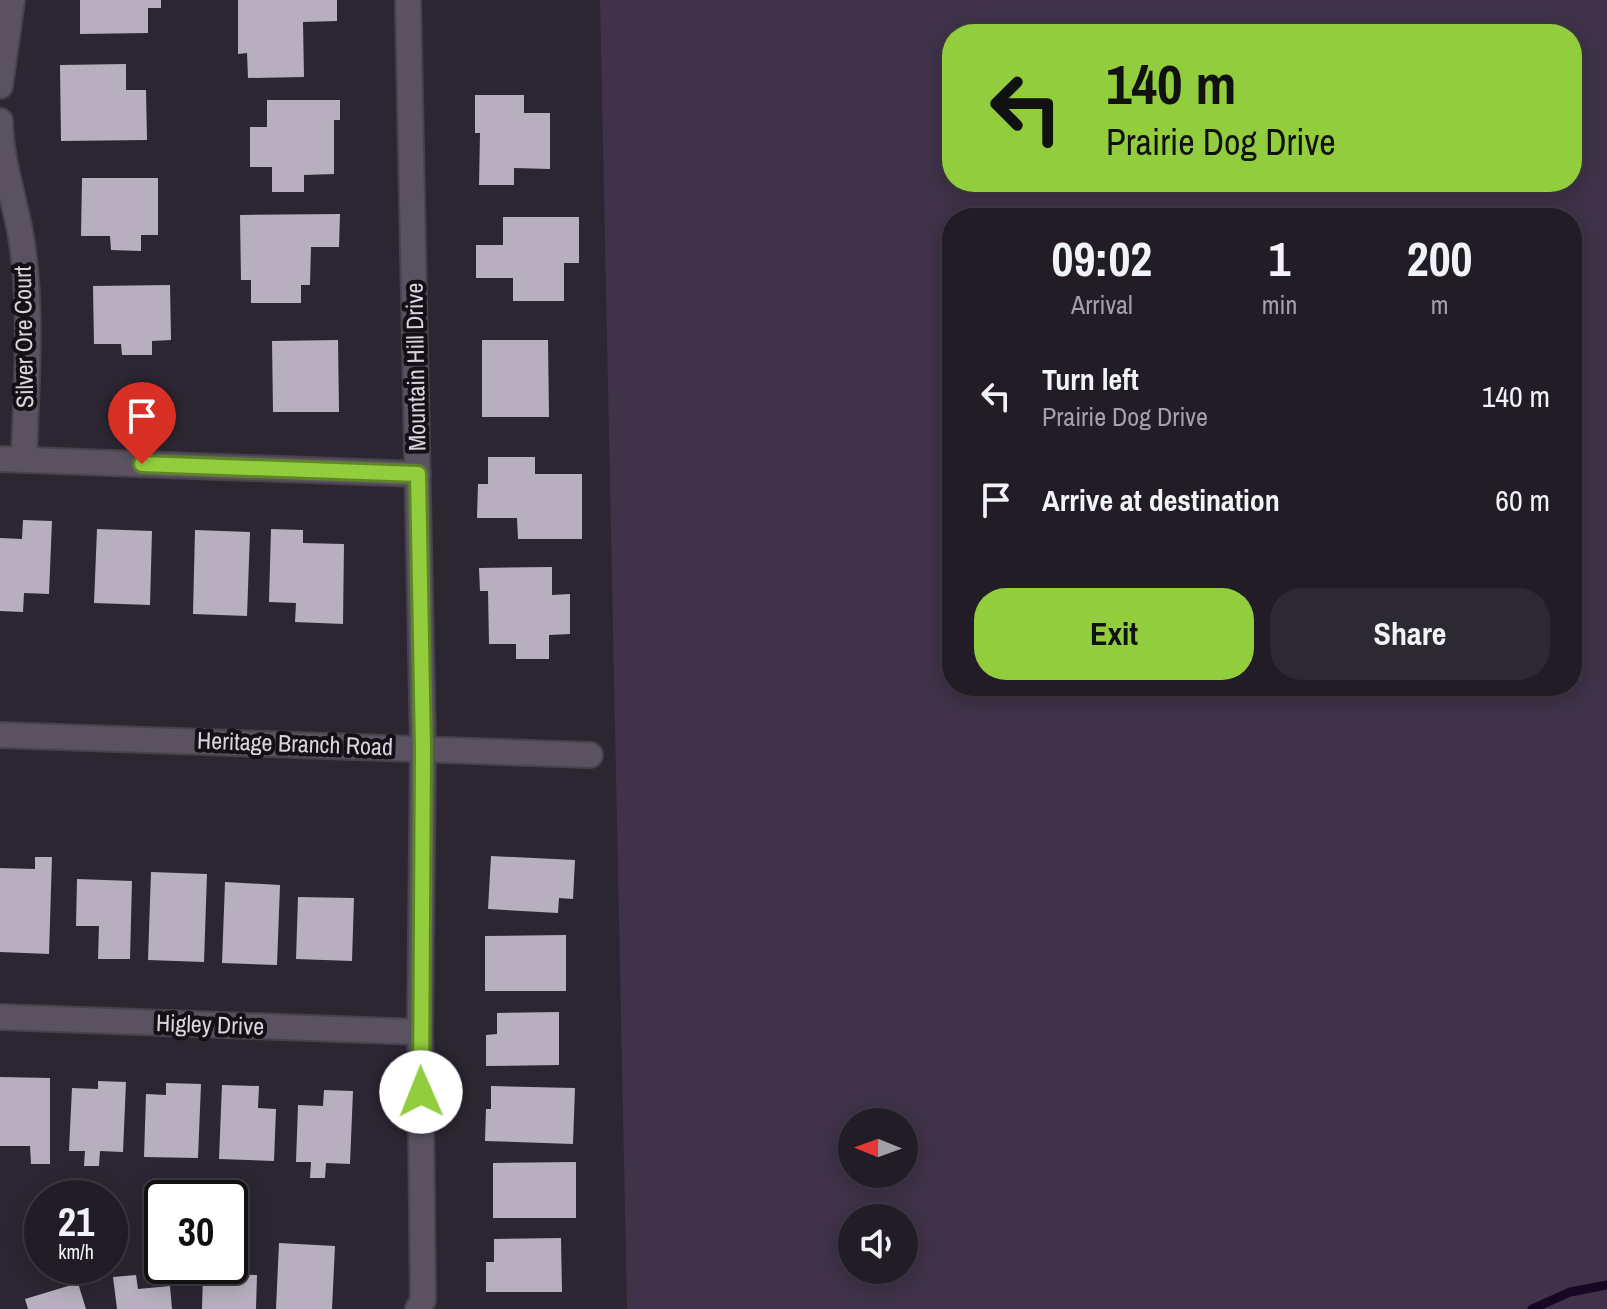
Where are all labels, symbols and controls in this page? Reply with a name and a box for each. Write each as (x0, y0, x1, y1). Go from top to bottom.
text: 140 m (1106, 46, 1236, 121)
icon: left (974, 56, 1078, 160)
text: Prairie Dog Drive (1106, 118, 1336, 166)
text: 09:02 (1052, 226, 1152, 291)
text: 1 (1269, 226, 1290, 291)
text: 200 (1407, 226, 1472, 291)
street label: Silver Ore Court (6, 265, 40, 408)
street label: Mountain Hill Drive (398, 283, 432, 452)
text: Arrival (1071, 287, 1133, 322)
text: min (1262, 287, 1297, 322)
text: m (1431, 287, 1449, 322)
text: Turn left (1042, 359, 1139, 399)
icon: left (974, 374, 1018, 418)
text: 140 m (1482, 376, 1550, 416)
pin (108, 382, 176, 464)
icon: arrive (120, 394, 164, 438)
text: Prairie Dog Drive (1042, 399, 1208, 434)
icon: arrive (974, 478, 1018, 522)
text: Arrive at destination (1042, 480, 1280, 520)
text: 60 m (1495, 480, 1550, 520)
button: Exit (974, 588, 1254, 680)
button: Share (1270, 588, 1550, 680)
street label: Heritage Branch Road (197, 724, 393, 762)
street label: Higley Drive (155, 1006, 265, 1042)
position arrow (379, 1050, 463, 1134)
north arrow (838, 1108, 918, 1188)
map controls (838, 1108, 918, 1284)
speed limit sign: 30 (144, 1180, 248, 1284)
text: 21 (58, 1195, 94, 1248)
button: sound (838, 1204, 918, 1284)
text: km/h (58, 1238, 94, 1265)

